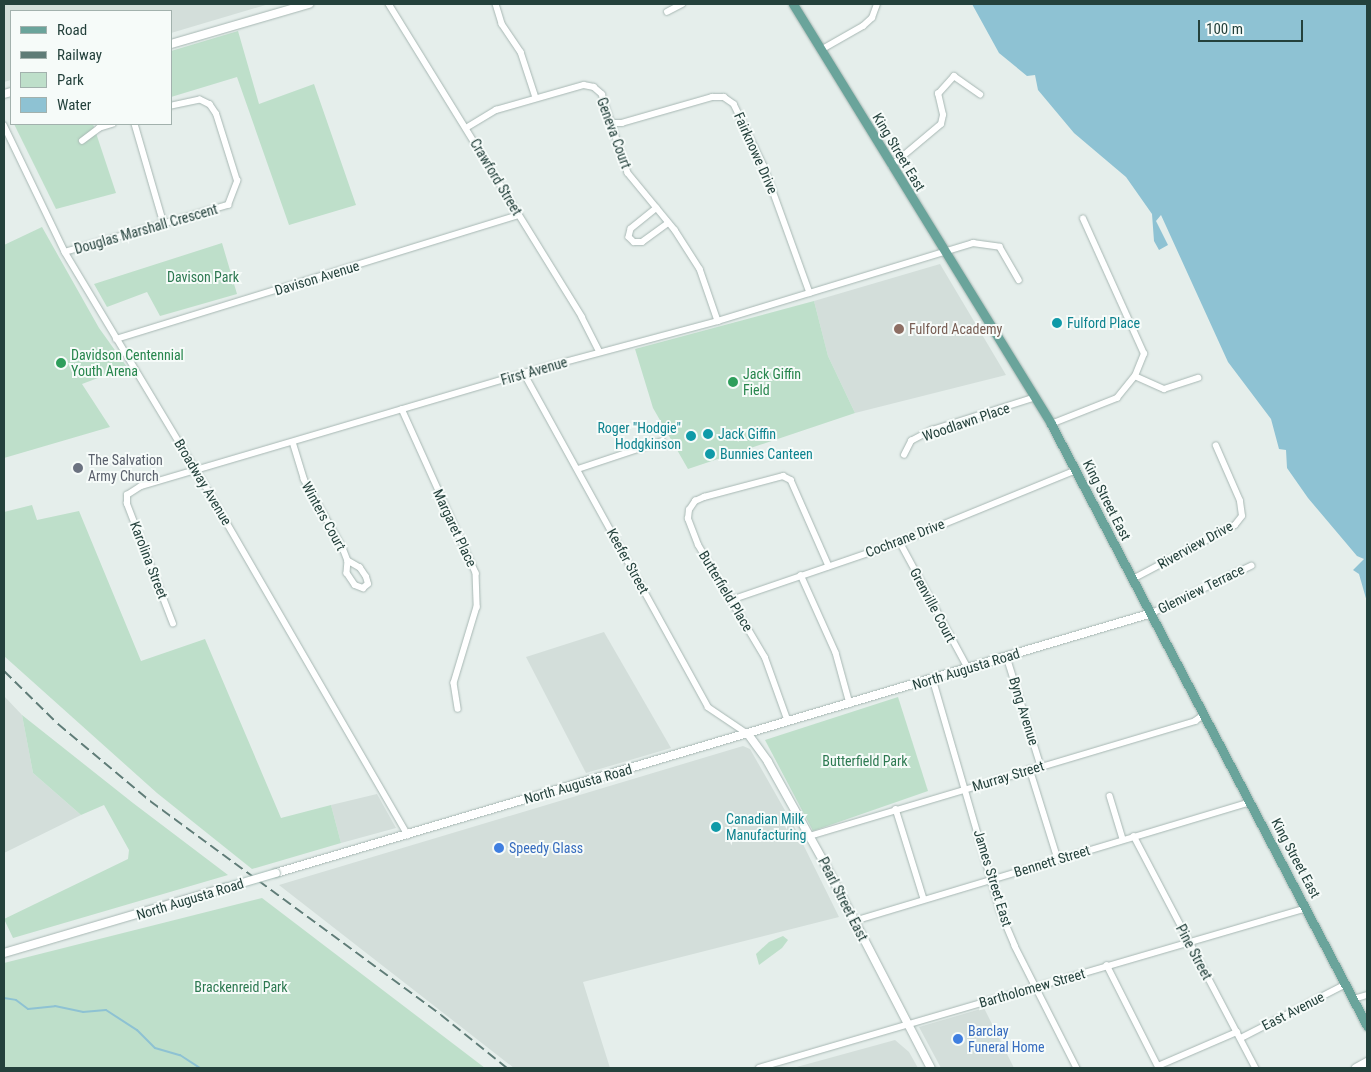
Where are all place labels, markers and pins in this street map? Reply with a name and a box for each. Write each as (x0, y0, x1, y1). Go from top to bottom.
place label: Fulford Place (1067, 315, 1140, 331)
marker: Fulford Place (1051, 317, 1063, 329)
place label: Fulford Academy (909, 321, 1002, 337)
marker: Fulford Academy (893, 323, 905, 335)
place label: Davidson Centennial Youth Arena (71, 347, 184, 380)
marker: Davidson Centennial Youth Arena (55, 357, 67, 369)
place label: Jack Giffin Field (743, 366, 801, 398)
marker: Jack Giffin Field (727, 376, 739, 388)
place label: Roger "Hodgie" Hodgkinson (597, 420, 681, 452)
place label: Jack Giffin (718, 426, 776, 442)
marker: Jack Giffin (702, 428, 714, 440)
marker: Roger "Hodgie" Hodgkinson (685, 430, 697, 442)
place label: Bunnies Canteen (720, 446, 813, 462)
marker: Bunnies Canteen (704, 448, 716, 460)
place label: The Salvation Army Church (88, 452, 163, 484)
marker: The Salvation Army Church (72, 462, 84, 474)
place label: Canadian Milk Manufacturing (726, 811, 807, 844)
marker: Canadian Milk Manufacturing (710, 821, 722, 833)
place label: Speedy Glass (509, 840, 583, 856)
marker: Speedy Glass (493, 842, 505, 854)
place label: Barclay Funeral Home (968, 1023, 1045, 1056)
marker: Barclay Funeral Home (952, 1033, 964, 1045)

